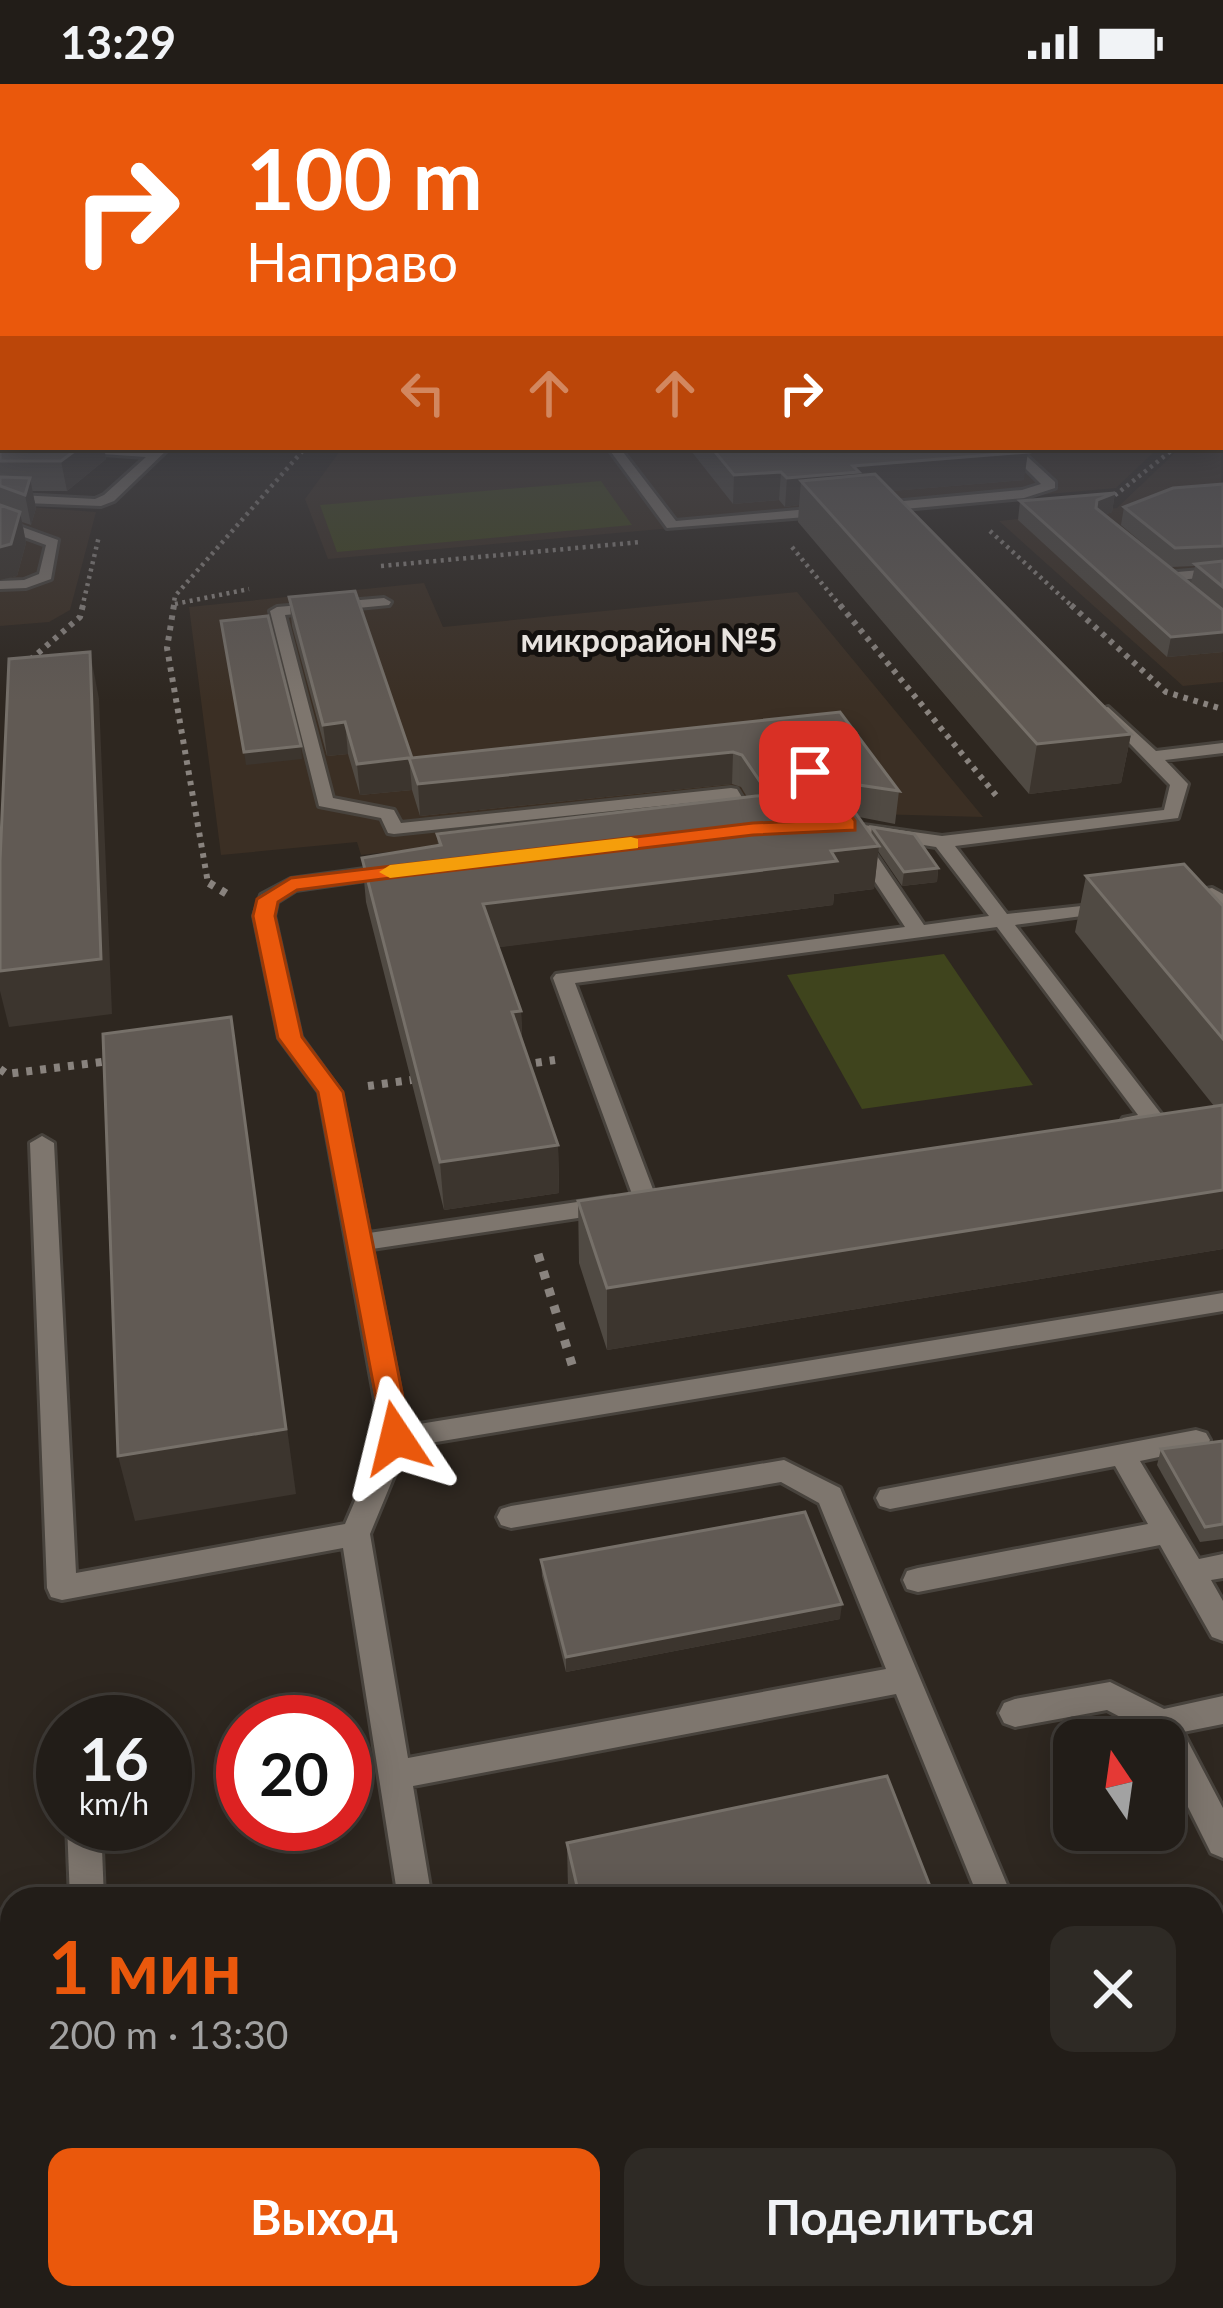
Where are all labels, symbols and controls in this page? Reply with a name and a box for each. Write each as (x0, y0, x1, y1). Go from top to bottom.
text: 13:29 (60, 15, 176, 69)
text: 100 m (246, 127, 483, 228)
icon: right (48, 132, 204, 288)
text: Направо (246, 229, 458, 294)
icon: left (390, 360, 456, 426)
icon: ahead (516, 360, 582, 426)
icon: ahead (642, 360, 708, 426)
icon: right (768, 360, 834, 426)
district label: микрорайон №5 (521, 619, 777, 659)
pin (759, 721, 861, 823)
icon: arrive (777, 739, 843, 805)
position arrow (333, 1375, 459, 1501)
speed limit sign: 20 (216, 1695, 372, 1851)
north arrow (1053, 1719, 1185, 1851)
map controls (1053, 1719, 1185, 1851)
text: 16 (79, 1722, 149, 1794)
text: km/h (79, 1785, 149, 1821)
text: 1 мин (48, 1923, 242, 2009)
button: close (1050, 1926, 1176, 2052)
text: 200 m · 13:30 (48, 2011, 288, 2057)
button: Выход (48, 2148, 600, 2286)
button: Поделиться (624, 2148, 1176, 2286)

